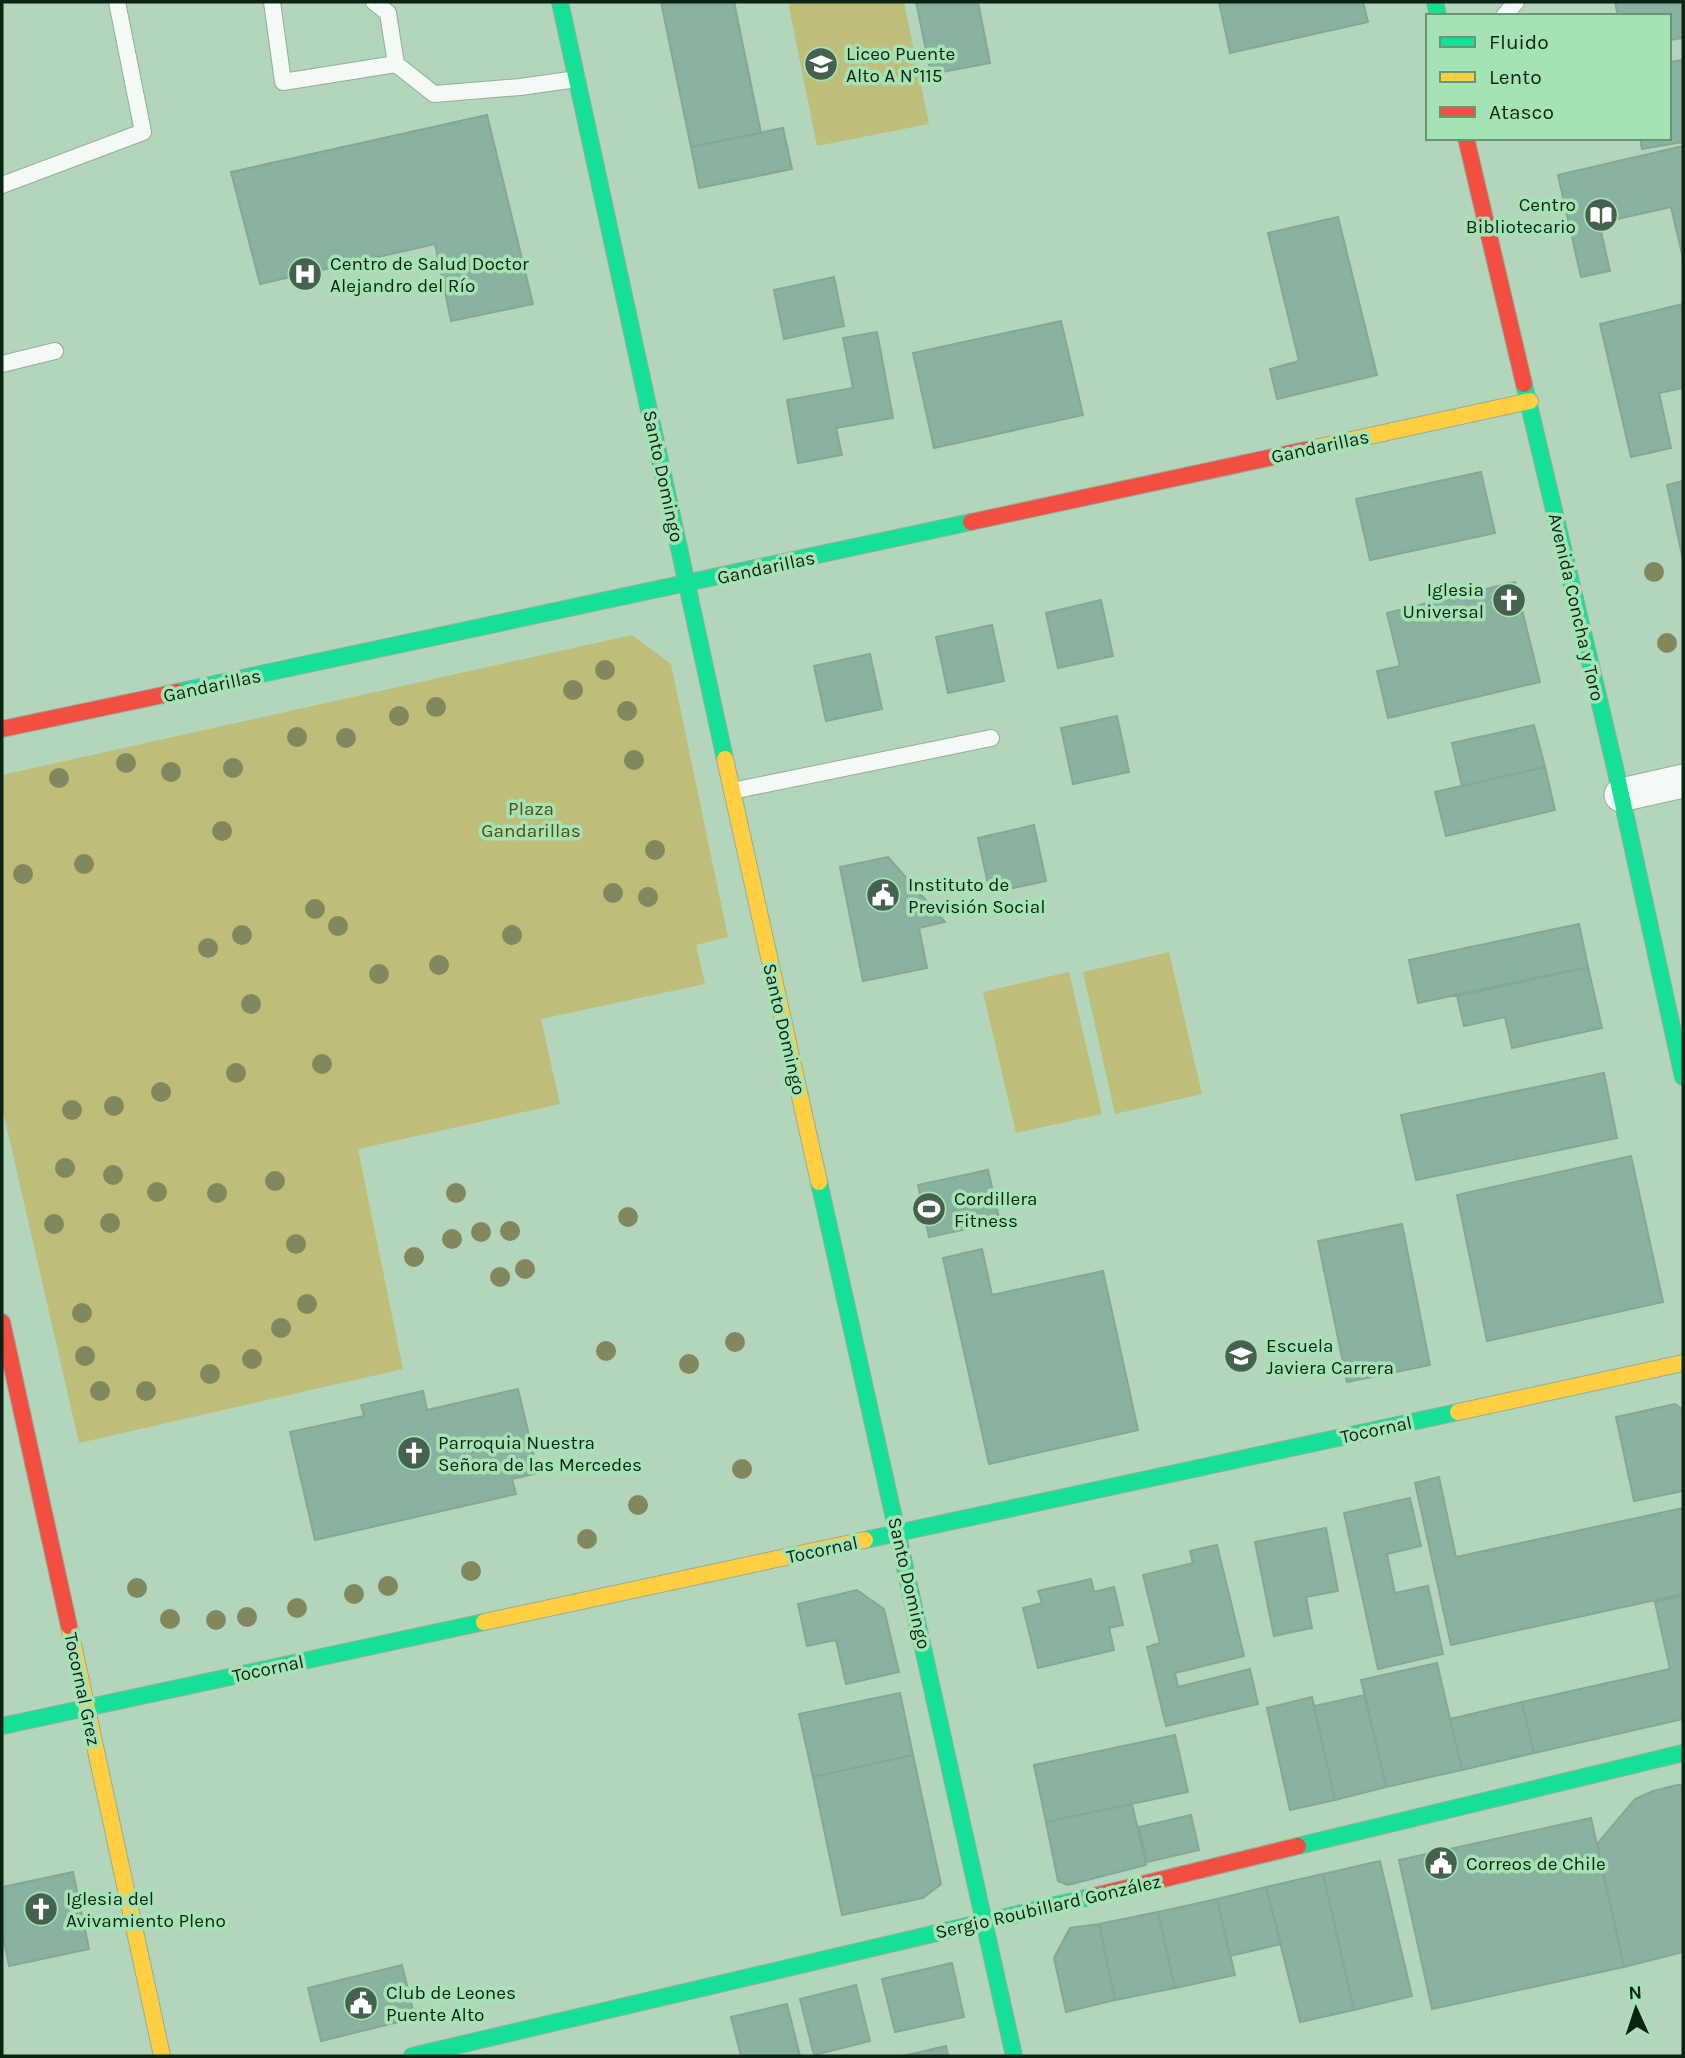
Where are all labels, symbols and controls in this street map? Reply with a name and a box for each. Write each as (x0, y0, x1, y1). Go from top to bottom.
legend (1426, 14, 1671, 140)
text: Fluido (1489, 30, 1549, 54)
place label: Liceo Puente Alto A N°115 (846, 43, 955, 87)
school or university icon: Liceo Puente Alto A N°115 (802, 45, 840, 83)
text: Lento (1489, 65, 1542, 89)
text: Atasco (1489, 100, 1554, 124)
place label: Centro Bibliotecario (1466, 194, 1576, 238)
library icon: Centro Bibliotecario (1582, 196, 1620, 234)
place label: Centro de Salud Doctor Alejandro del Río (330, 253, 529, 297)
hospital icon: Centro de Salud Doctor Alejandro del Río (286, 255, 324, 293)
street label: Santo Domingo (638, 408, 688, 544)
street label: Gandarillas (1269, 426, 1371, 468)
street label: Avenida Concha y Toro (1544, 511, 1608, 703)
street label: Gandarillas (715, 547, 817, 589)
place label: Iglesia Universal (1403, 579, 1484, 623)
church icon: Iglesia Universal (1490, 581, 1528, 619)
street label: Gandarillas (161, 665, 263, 707)
park label: Plaza Gandarillas (481, 798, 581, 842)
place label: Instituto de Previsión Social (908, 874, 1045, 918)
public building icon: Instituto de Previsión Social (864, 876, 902, 914)
street label: Santo Domingo (758, 961, 810, 1097)
place label: Cordillera Fitness (954, 1188, 1038, 1232)
sports icon: Cordillera Fitness (910, 1190, 948, 1228)
place label: Escuela Javiera Carrera (1266, 1335, 1394, 1379)
school or university icon: Escuela Javiera Carrera (1222, 1337, 1260, 1375)
street label: Tocornal (1338, 1412, 1414, 1448)
place label: Parroquia Nuestra Señora de las Mercedes (438, 1432, 642, 1476)
church icon: Parroquia Nuestra Señora de las Mercedes (395, 1434, 433, 1472)
street label: Santo Domingo (883, 1515, 935, 1651)
street label: Tocornal (784, 1532, 860, 1568)
street label: Tocornal Grez (59, 1631, 105, 1748)
street label: Tocornal (230, 1651, 306, 1687)
public building icon: Correos de Chile (1422, 1844, 1460, 1882)
place label: Correos de Chile (1466, 1853, 1606, 1875)
street label: Sergio Roubillard González (933, 1870, 1163, 1944)
place label: Iglesia del Avivamiento Pleno (66, 1888, 226, 1932)
church icon: Iglesia del Avivamiento Pleno (22, 1890, 60, 1928)
north arrow (1601, 1974, 1671, 2044)
place label: Club de Leones Puente Alto (386, 1982, 516, 2026)
text: N (1628, 1982, 1643, 2004)
public building icon: Club de Leones Puente Alto (342, 1984, 380, 2022)

